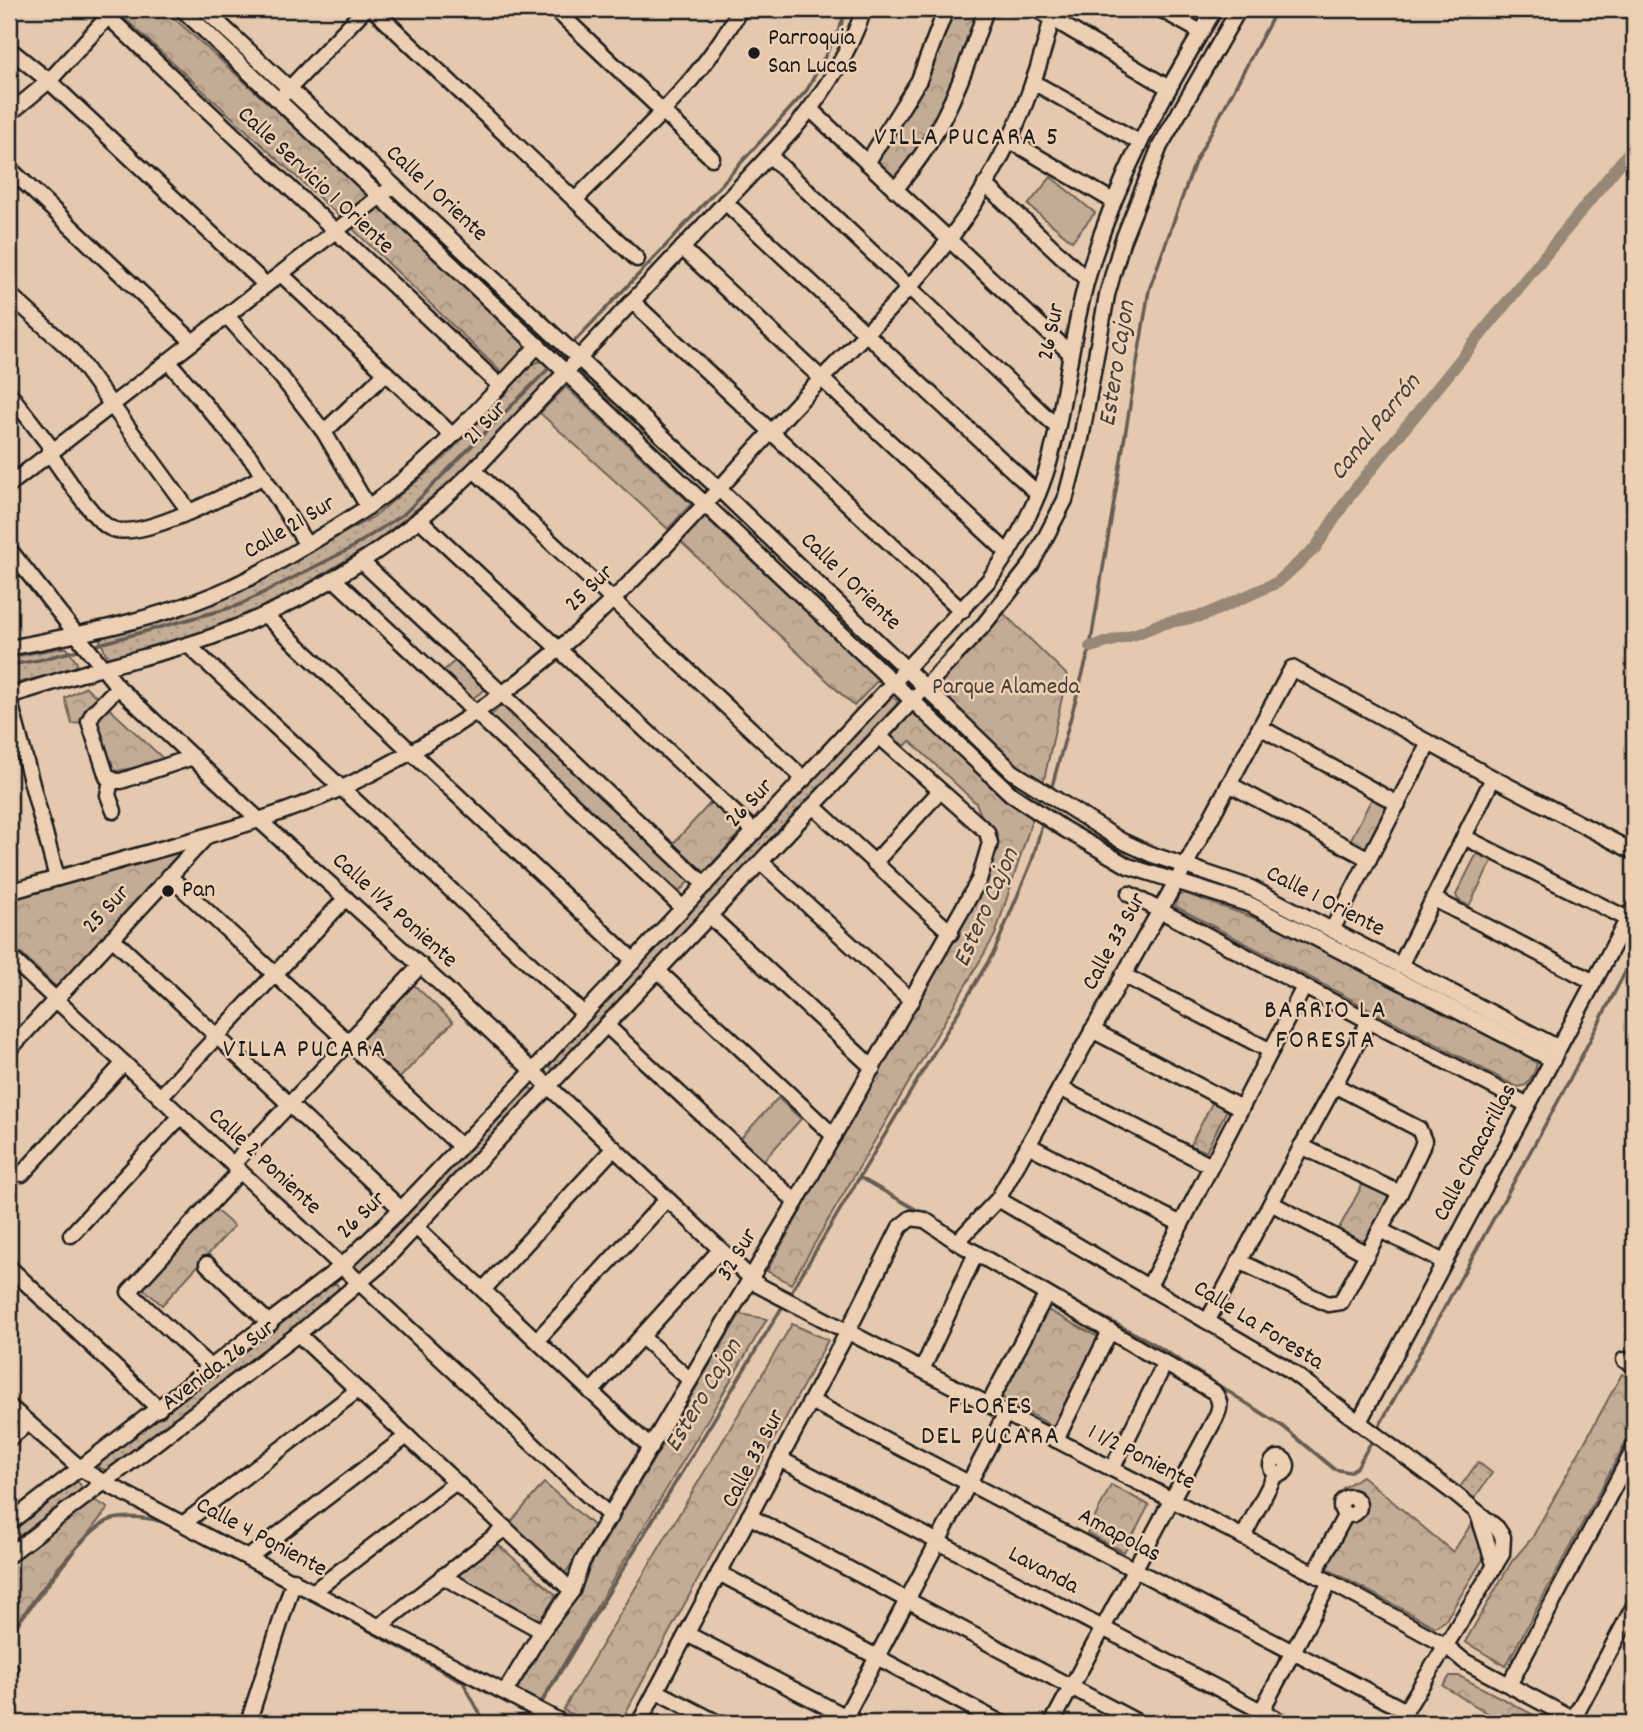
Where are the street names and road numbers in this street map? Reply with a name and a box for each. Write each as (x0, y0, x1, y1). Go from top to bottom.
street label: Calle Servicio 1 Oriente (229, 99, 401, 263)
street label: Calle 1 Oriente (377, 137, 495, 251)
street label: 26 Sur (1029, 300, 1075, 364)
street label: 21 Sur (456, 394, 516, 454)
street label: Calle 21 Sur (238, 487, 342, 569)
street label: Calle 1 Oriente (792, 525, 908, 639)
street label: 25 Sur (558, 557, 622, 621)
street label: 26 Sur (718, 771, 782, 837)
street label: Calle 1½ Poniente (323, 845, 465, 977)
street label: Calle 1 Oriente (1260, 857, 1390, 947)
street label: 25 Sur (75, 878, 139, 942)
street label: Calle 33 Sur (1074, 887, 1156, 997)
street label: Calle Chacarillas (1425, 1078, 1527, 1228)
street label: Calle 2 Poniente (199, 1100, 329, 1224)
street label: 26 Sur (329, 1184, 395, 1248)
street label: 32 Sur (709, 1222, 767, 1288)
street label: Calle La Foresta (1186, 1272, 1330, 1380)
street label: Avenida 26 Sur (155, 1312, 283, 1420)
street label: Calle 33 Sur (714, 1404, 794, 1514)
street label: 1 1/2 Poniente (1081, 1416, 1201, 1500)
street label: Calle 4 Poniente (189, 1489, 333, 1587)
street label: Amapolas (1071, 1500, 1167, 1572)
street label: Lavanda (1001, 1538, 1085, 1604)

